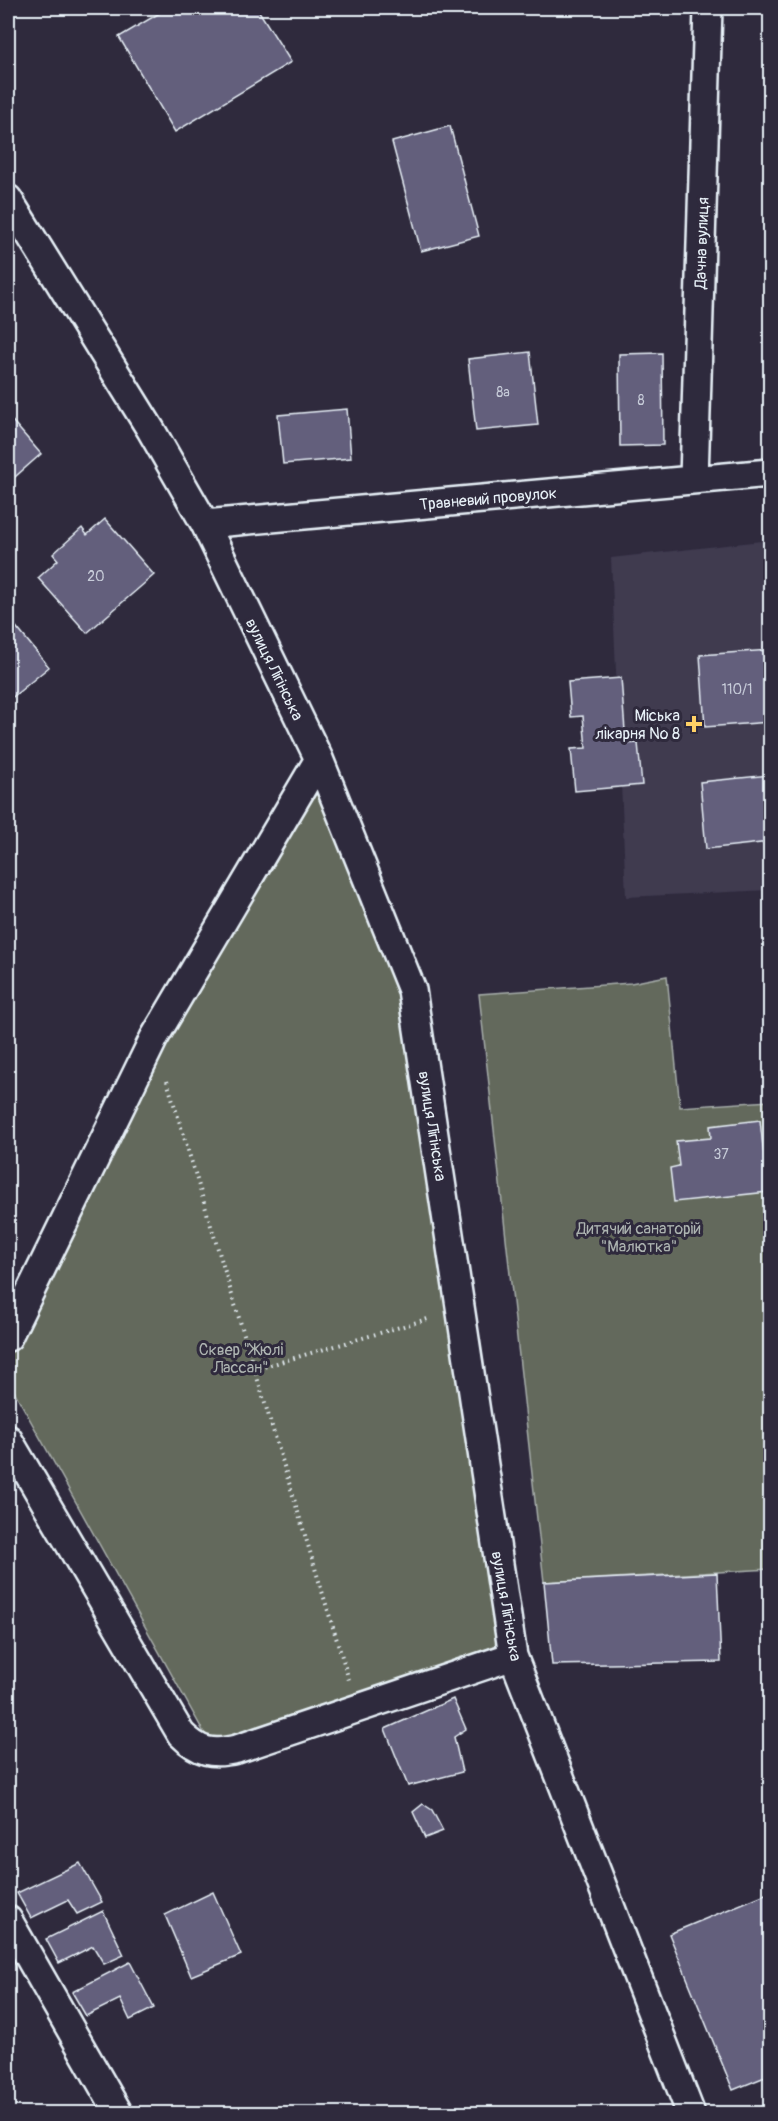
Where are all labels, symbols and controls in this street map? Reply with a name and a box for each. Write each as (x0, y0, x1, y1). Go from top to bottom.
street label: Дачна вулиця (690, 197, 714, 290)
house number: 8а (496, 384, 510, 401)
house number: 8 (637, 392, 645, 409)
street label: Травневий провулок (418, 483, 558, 515)
house number: 20 (87, 568, 105, 585)
street label: вулиця Лігінська (241, 615, 307, 724)
house number: 110/1 (721, 681, 753, 698)
place label: Міська лікарня № 8 (596, 706, 680, 744)
marker: Міська лікарня № 8 (685, 715, 703, 733)
street label: вулиця Лігінська (413, 1070, 451, 1183)
house number: 37 (713, 1146, 729, 1163)
park label: Дитячий санаторій "Малютка" (576, 1219, 701, 1257)
park label: Сквер "Жюлі Лассан" (199, 1340, 284, 1378)
street label: вулиця Лігінська (487, 1550, 526, 1663)

